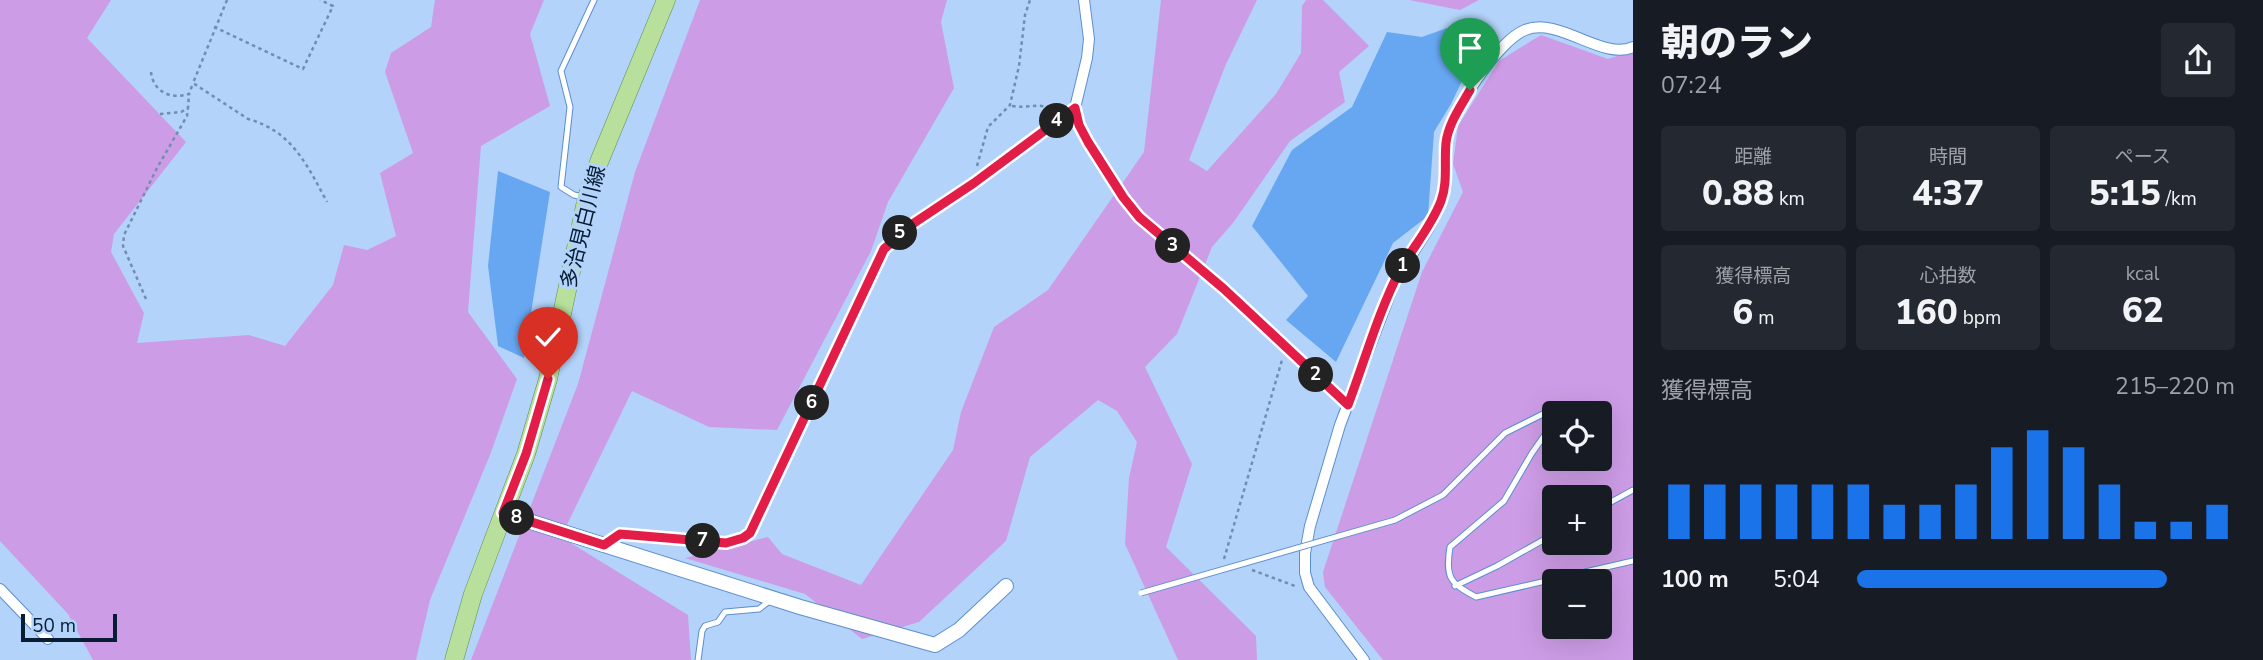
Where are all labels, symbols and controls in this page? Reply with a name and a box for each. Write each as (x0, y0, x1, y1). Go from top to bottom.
pin (1440, 18, 1500, 90)
text: 朝のラン (1661, 18, 1813, 69)
button: share (2161, 23, 2235, 97)
icon: arrive (1451, 29, 1489, 67)
text: 07:24 (1661, 70, 1721, 101)
pin: 4 (1040, 104, 1074, 138)
text: 4 (1051, 107, 1062, 133)
text: 距離 (1734, 144, 1772, 170)
text: 時間 (1929, 144, 1967, 170)
text: ペース (2115, 144, 2171, 170)
street label: 多治見白川線 (554, 162, 612, 292)
text: 0.88 (1702, 170, 1774, 217)
text: 4:37 (1912, 170, 1984, 217)
text: 5:15 (2089, 170, 2161, 217)
text: km (1774, 186, 1805, 212)
text: /km (2161, 186, 2197, 212)
pin: 5 (883, 216, 918, 250)
text: 5 (894, 219, 905, 245)
pin: 3 (1156, 229, 1190, 264)
text: 3 (1167, 232, 1178, 258)
pin: 1 (1386, 248, 1420, 284)
text: 1 (1397, 252, 1408, 278)
text: kcal (2126, 261, 2160, 287)
text: 獲得標高 (1715, 263, 1791, 289)
text: 心拍数 (1919, 263, 1977, 289)
text: 62 (2122, 287, 2164, 334)
text: 6 (1732, 289, 1753, 336)
text: 160 (1895, 289, 1958, 336)
text: m (1753, 305, 1774, 331)
text: bpm (1958, 305, 2001, 331)
pin (518, 307, 578, 379)
icon: check (529, 318, 567, 356)
pin: 2 (1298, 358, 1334, 392)
text: 2 (1310, 361, 1321, 387)
text: 215–220 m (2115, 371, 2235, 402)
text: 獲得標高 (1661, 375, 1753, 406)
pin: 6 (794, 386, 830, 420)
text: 6 (806, 389, 817, 415)
map controls (1542, 401, 1612, 639)
button: locate (1542, 401, 1612, 471)
button: + (1542, 485, 1612, 555)
pin: 8 (500, 500, 534, 536)
text: 8 (511, 504, 522, 530)
pin: 7 (686, 524, 720, 558)
text: 7 (697, 527, 708, 553)
text: 100 m (1661, 564, 1729, 595)
text: 5:04 (1773, 564, 1820, 595)
button: − (1542, 569, 1612, 639)
scale bar (21, 611, 117, 643)
text: 50 m (32, 613, 76, 639)

